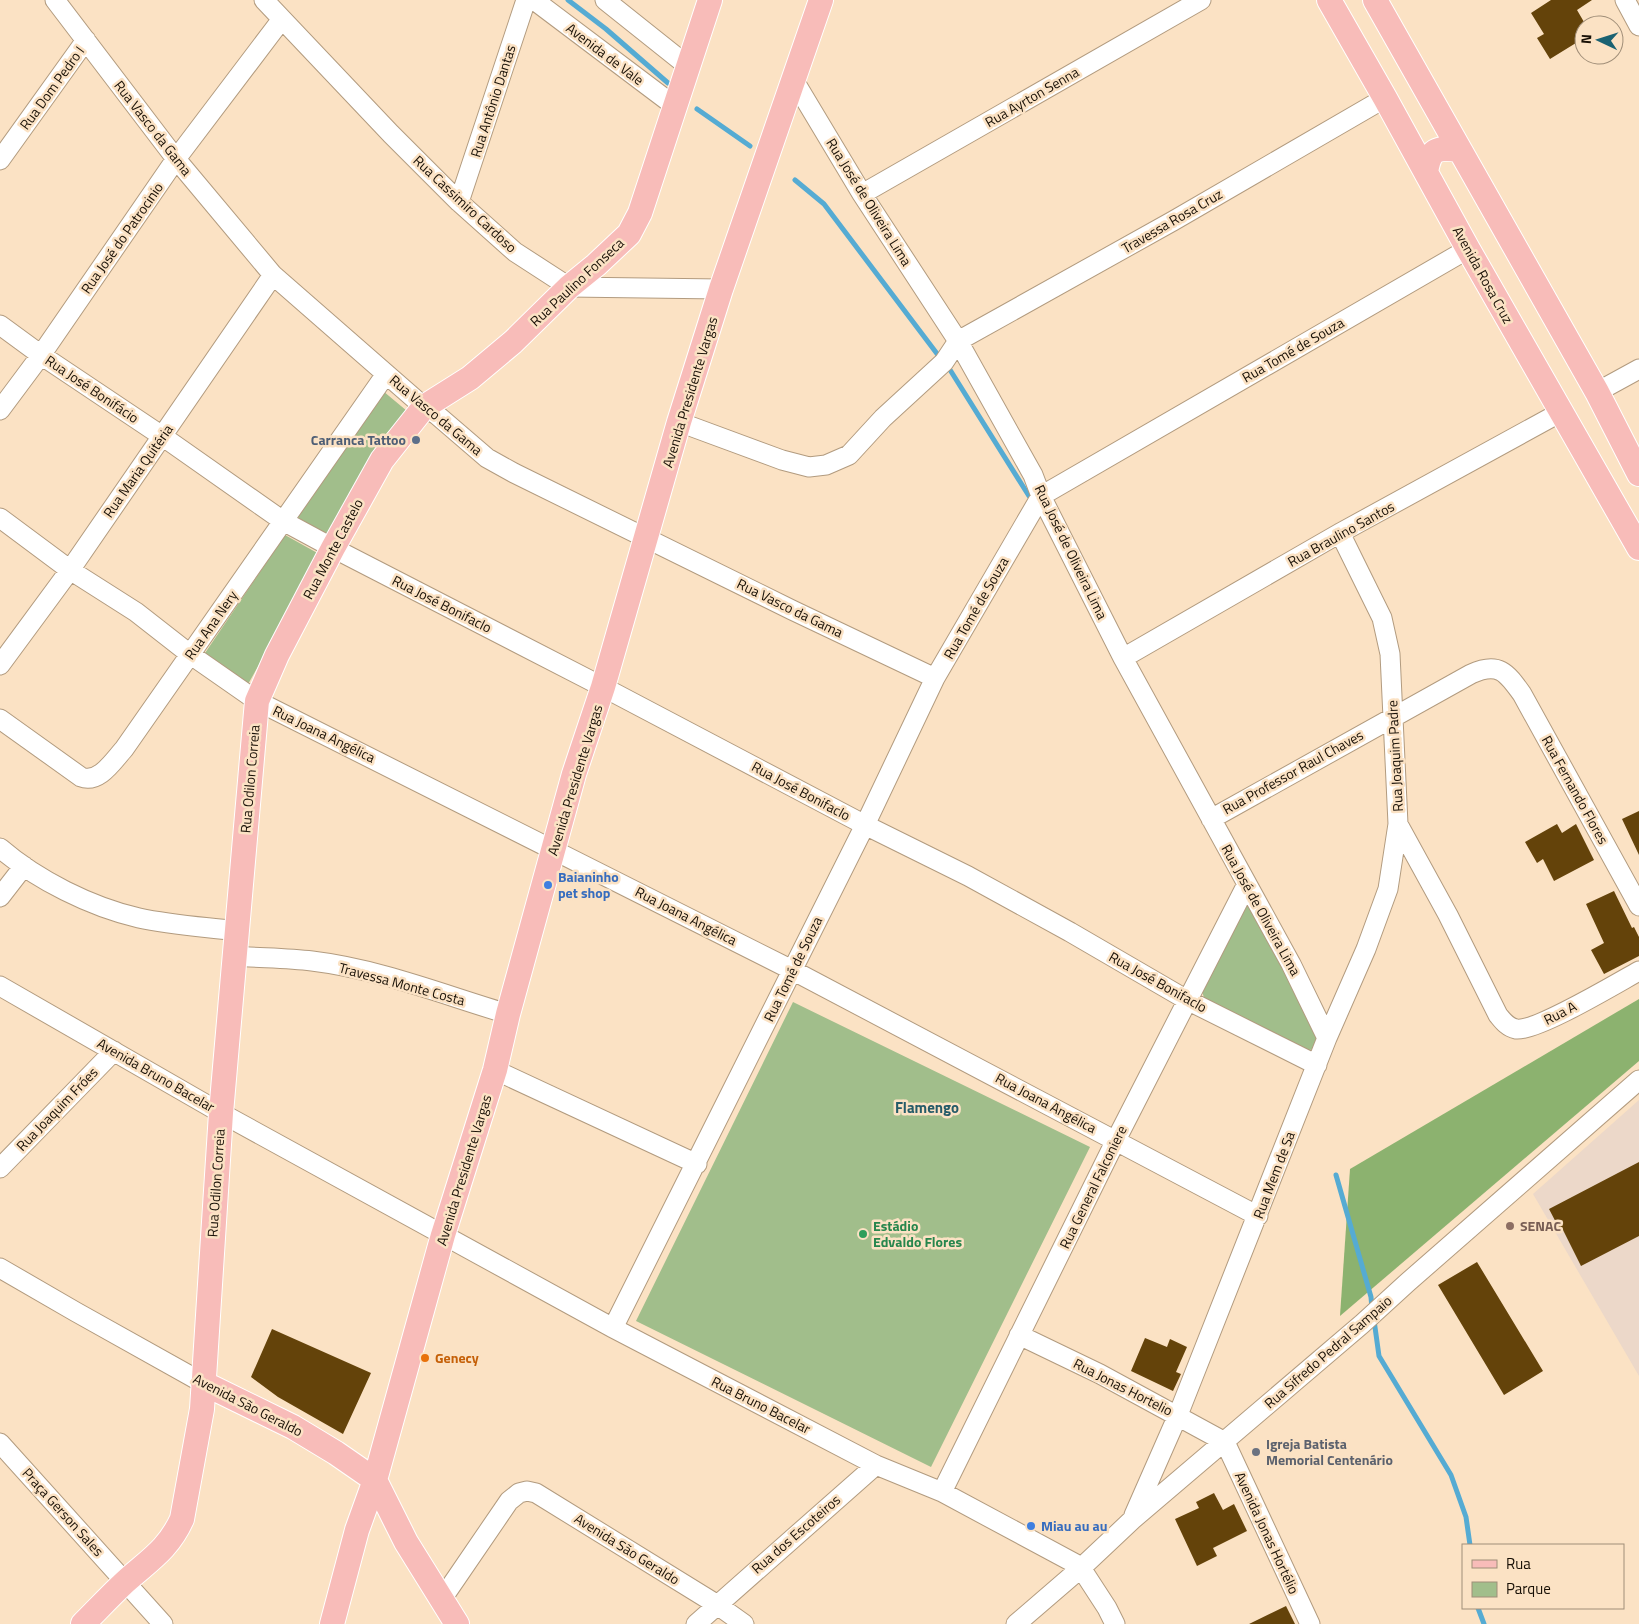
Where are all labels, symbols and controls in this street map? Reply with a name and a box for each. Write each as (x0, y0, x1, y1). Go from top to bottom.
north arrow (1574, 15, 1624, 65)
street label: Avenida de Vale (562, 17, 649, 90)
text: N (1575, 33, 1596, 45)
street label: Rua Dom Pedro I (14, 42, 89, 134)
street label: Rua Antônio Dantas (464, 42, 521, 160)
street label: Rua Ayrton Senna (981, 61, 1083, 132)
street label: Rua Vasco da Gama (109, 76, 197, 180)
street label: Rua José de Oliveira Lima (821, 134, 917, 270)
street label: Rua Cassimiro Cardoso (409, 150, 522, 257)
street label: Rua José do Patrocinio (75, 178, 168, 298)
street label: Travessa Rosa Cruz (1117, 183, 1226, 258)
street label: Avenida Rosa Cruz (1448, 222, 1519, 327)
street label: Rua Paulino Fonseca (525, 232, 628, 331)
street label: Rua Tomé de Souza (1238, 312, 1348, 387)
street label: Avenida Presidente Vargas (657, 314, 722, 470)
street label: Rua José Bonifácio (41, 349, 143, 428)
street label: Rua Vasco da Gama (385, 369, 487, 460)
street label: Rua Maria Quitéria (98, 420, 178, 522)
place label: Carranca Tattoo (311, 429, 406, 450)
marker: Carranca Tattoo (410, 434, 422, 446)
street label: Rua José de Oliveira Lima (1030, 481, 1113, 623)
street label: Rua Monte Castelo (297, 495, 368, 603)
street label: Rua Braulino Santos (1284, 495, 1398, 572)
street label: Rua Tomé de Souza (938, 553, 1013, 663)
street label: Rua José Bonifaclo (389, 569, 496, 638)
street label: Rua Vasco da Gama (734, 573, 847, 642)
street label: Rua Ana Nery (179, 586, 242, 664)
street label: Rua Joana Angélica (269, 700, 379, 767)
street label: Rua Joaquim Padre (1381, 700, 1408, 812)
street label: Avenida Presidente Vargas (542, 702, 607, 858)
street label: Rua Odilon Correia (234, 724, 265, 834)
street label: Rua Professor Raul Chaves (1219, 724, 1367, 819)
street label: Rua Fernando Flores (1537, 732, 1614, 848)
street label: Rua José Bonifaclo (748, 756, 854, 825)
street label: Rua José de Oliveira Lima (1217, 840, 1306, 979)
place label: Baianinho pet shop (558, 866, 619, 903)
marker: Baianinho pet shop (542, 879, 554, 891)
street label: Rua Joana Angélica (632, 881, 741, 950)
street label: Rua Tomé de Souza (758, 913, 827, 1025)
street label: Rua José Bonifaclo (1105, 946, 1211, 1017)
street label: Travessa Monte Costa (337, 957, 467, 1010)
street label: Rua A (1540, 995, 1580, 1030)
street label: Avenida Bruno Bacelar (94, 1032, 219, 1117)
street label: Rua Joaquim Fróes (11, 1062, 102, 1155)
street label: Rua Joana Angélica (992, 1067, 1100, 1138)
street label: Avenida Presidente Vargas (431, 1092, 496, 1248)
district label: Flamengo (895, 1096, 959, 1119)
street label: Rua General Falconiere (1054, 1122, 1131, 1252)
street label: Rua Odilon Correia (201, 1128, 230, 1238)
street label: Rua Mem de Sa (1247, 1128, 1300, 1221)
place label: Estádio Edvaldo Flores (873, 1215, 962, 1252)
place label: SENAC (1520, 1215, 1561, 1236)
marker: SENAC (1504, 1220, 1516, 1232)
marker: Estádio Edvaldo Flores (857, 1228, 869, 1240)
street label: Rua Sifredo Pedral Sampaio (1259, 1290, 1396, 1413)
place label: Genecy (435, 1347, 479, 1368)
marker: Genecy (419, 1352, 431, 1364)
street label: Rua Jonas Hortelio (1070, 1352, 1177, 1421)
street label: Avenida São Geraldo (190, 1368, 307, 1441)
street label: Rua Bruno Bacelar (708, 1370, 815, 1439)
place label: Igreja Batista Memorial Centenário (1266, 1433, 1393, 1470)
marker: Igreja Batista Memorial Centenário (1250, 1446, 1262, 1458)
street label: Praça Gerson Sales (18, 1463, 109, 1561)
street label: Avenida Jonas Hortélio (1230, 1468, 1305, 1597)
street label: Rua dos Escoteiros (747, 1489, 845, 1578)
street label: Avenida São Geraldo (571, 1508, 684, 1589)
place label: Miau au au (1041, 1515, 1107, 1536)
marker: Miau au au (1025, 1520, 1037, 1532)
legend (1462, 1544, 1624, 1609)
text: Rua (1506, 1552, 1531, 1575)
text: Parque (1506, 1577, 1551, 1600)

